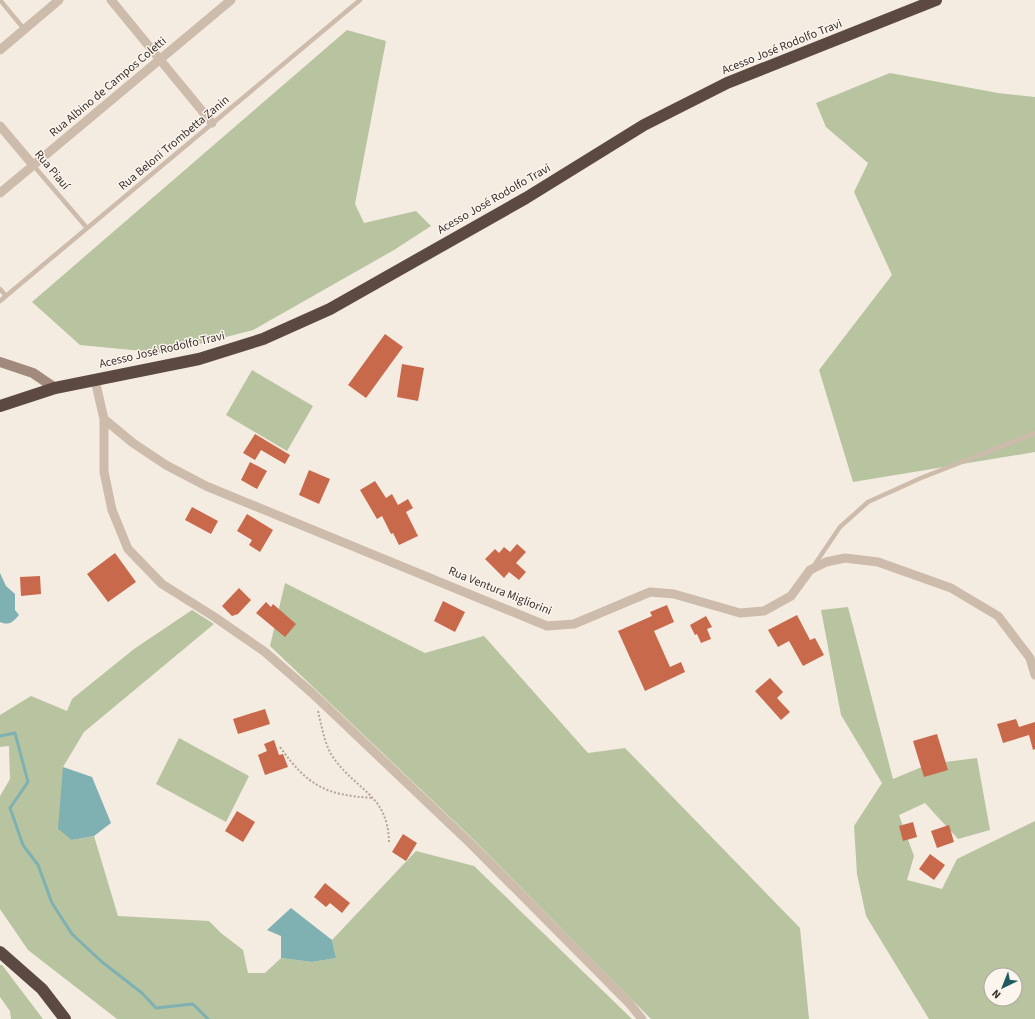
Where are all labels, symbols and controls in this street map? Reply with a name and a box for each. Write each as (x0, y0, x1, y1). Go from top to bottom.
street label: Acesso José Rodolfo Travi (719, 15, 845, 79)
street label: Rua Albino de Campos Coletti (46, 33, 170, 141)
street label: Rua Beloni Trombetta Zanin (115, 92, 233, 194)
street label: Rua Piauí (30, 147, 74, 194)
street label: Acesso José Rodolfo Travi (434, 160, 554, 238)
street label: Acesso José Rodolfo Travi (98, 327, 226, 373)
street label: Rua Ventura Migliorini (446, 562, 554, 620)
north arrow (983, 967, 1023, 1007)
text: N (989, 986, 1004, 1002)

